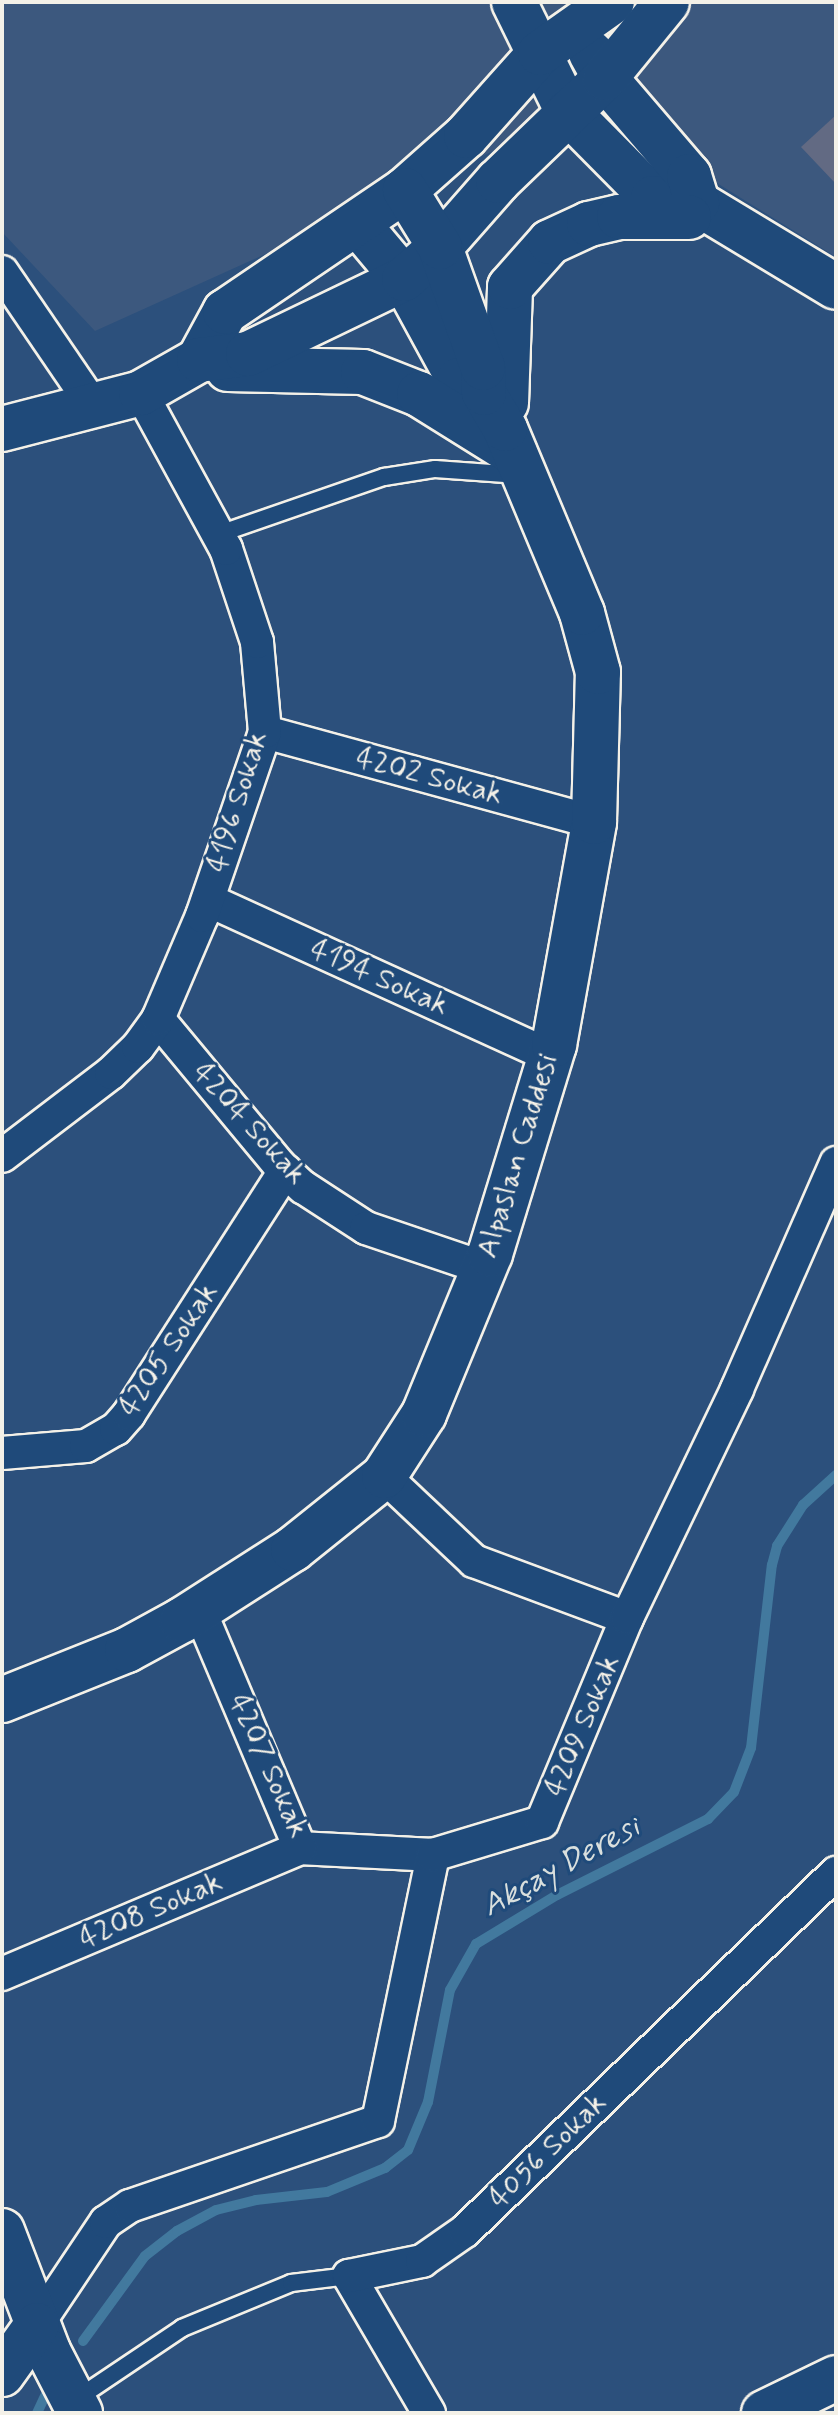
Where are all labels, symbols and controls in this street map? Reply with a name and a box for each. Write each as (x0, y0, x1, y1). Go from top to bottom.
street label: 4196 Sokak (200, 727, 276, 877)
street label: 4202 Sokak (352, 740, 506, 814)
street label: 4194 Sokak (304, 932, 454, 1024)
street label: Alpaslan Caddesi (469, 1047, 567, 1265)
street label: 4204 Sokak (185, 1055, 313, 1193)
street label: 4205 Sokak (111, 1276, 227, 1424)
street label: 4209 Sokak (537, 1650, 629, 1802)
street label: 4207 Sokak (220, 1689, 316, 1843)
water label: Akçay Deresi (476, 1808, 646, 1926)
street label: 4208 Sokak (74, 1865, 228, 1957)
street label: 4056 Sokak (481, 2086, 615, 2216)

